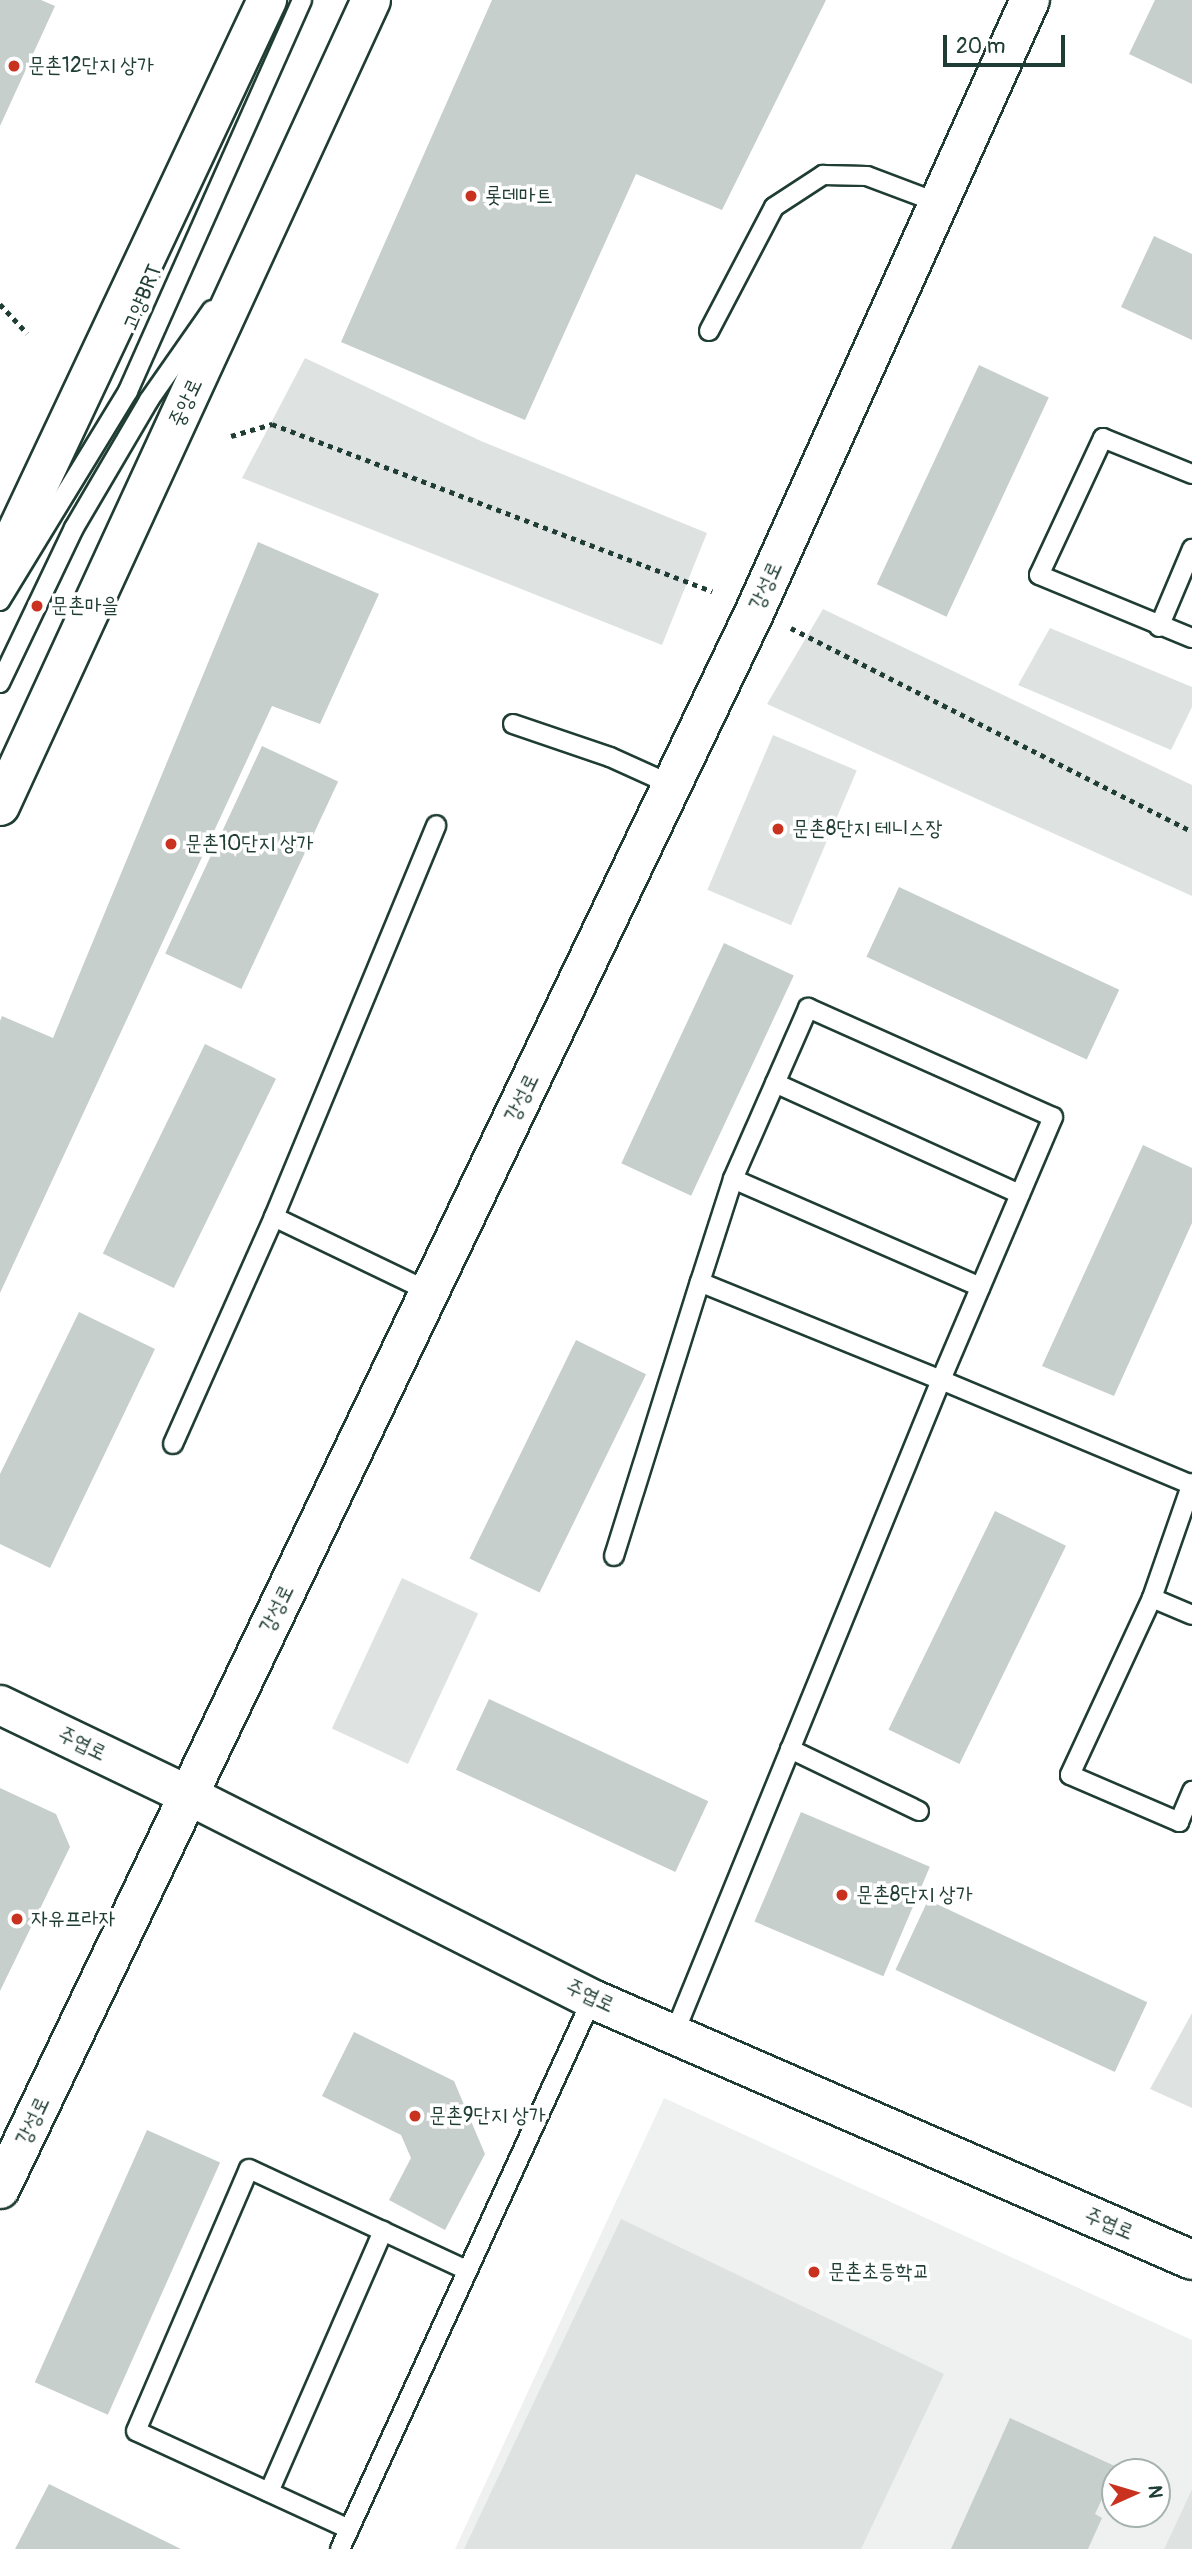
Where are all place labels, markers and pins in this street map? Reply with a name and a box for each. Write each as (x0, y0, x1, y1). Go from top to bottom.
place label: 문촌12단지 상가 (28, 53, 154, 79)
marker: 문촌12단지 상가 (6, 58, 22, 74)
place label: 롯데마트 (485, 183, 553, 209)
marker: 롯데마트 (463, 188, 479, 204)
place label: 문촌마을 (51, 593, 119, 619)
marker: 문촌마을 (29, 598, 45, 614)
place label: 문촌8단지 테니스장 (792, 816, 942, 842)
marker: 문촌8단지 테니스장 (770, 821, 786, 837)
place label: 문촌10단지 상가 (185, 831, 314, 857)
marker: 문촌10단지 상가 (163, 836, 179, 852)
place label: 문촌8단지 상가 (856, 1882, 973, 1908)
marker: 문촌8단지 상가 (834, 1887, 850, 1903)
place label: 자유프라자 (31, 1906, 115, 1932)
marker: 자유프라자 (9, 1911, 25, 1927)
place label: 문촌9단지 상가 (429, 2103, 546, 2129)
marker: 문촌9단지 상가 (407, 2108, 423, 2124)
place label: 문촌초등학교 (828, 2259, 929, 2285)
marker: 문촌초등학교 (806, 2264, 822, 2280)

